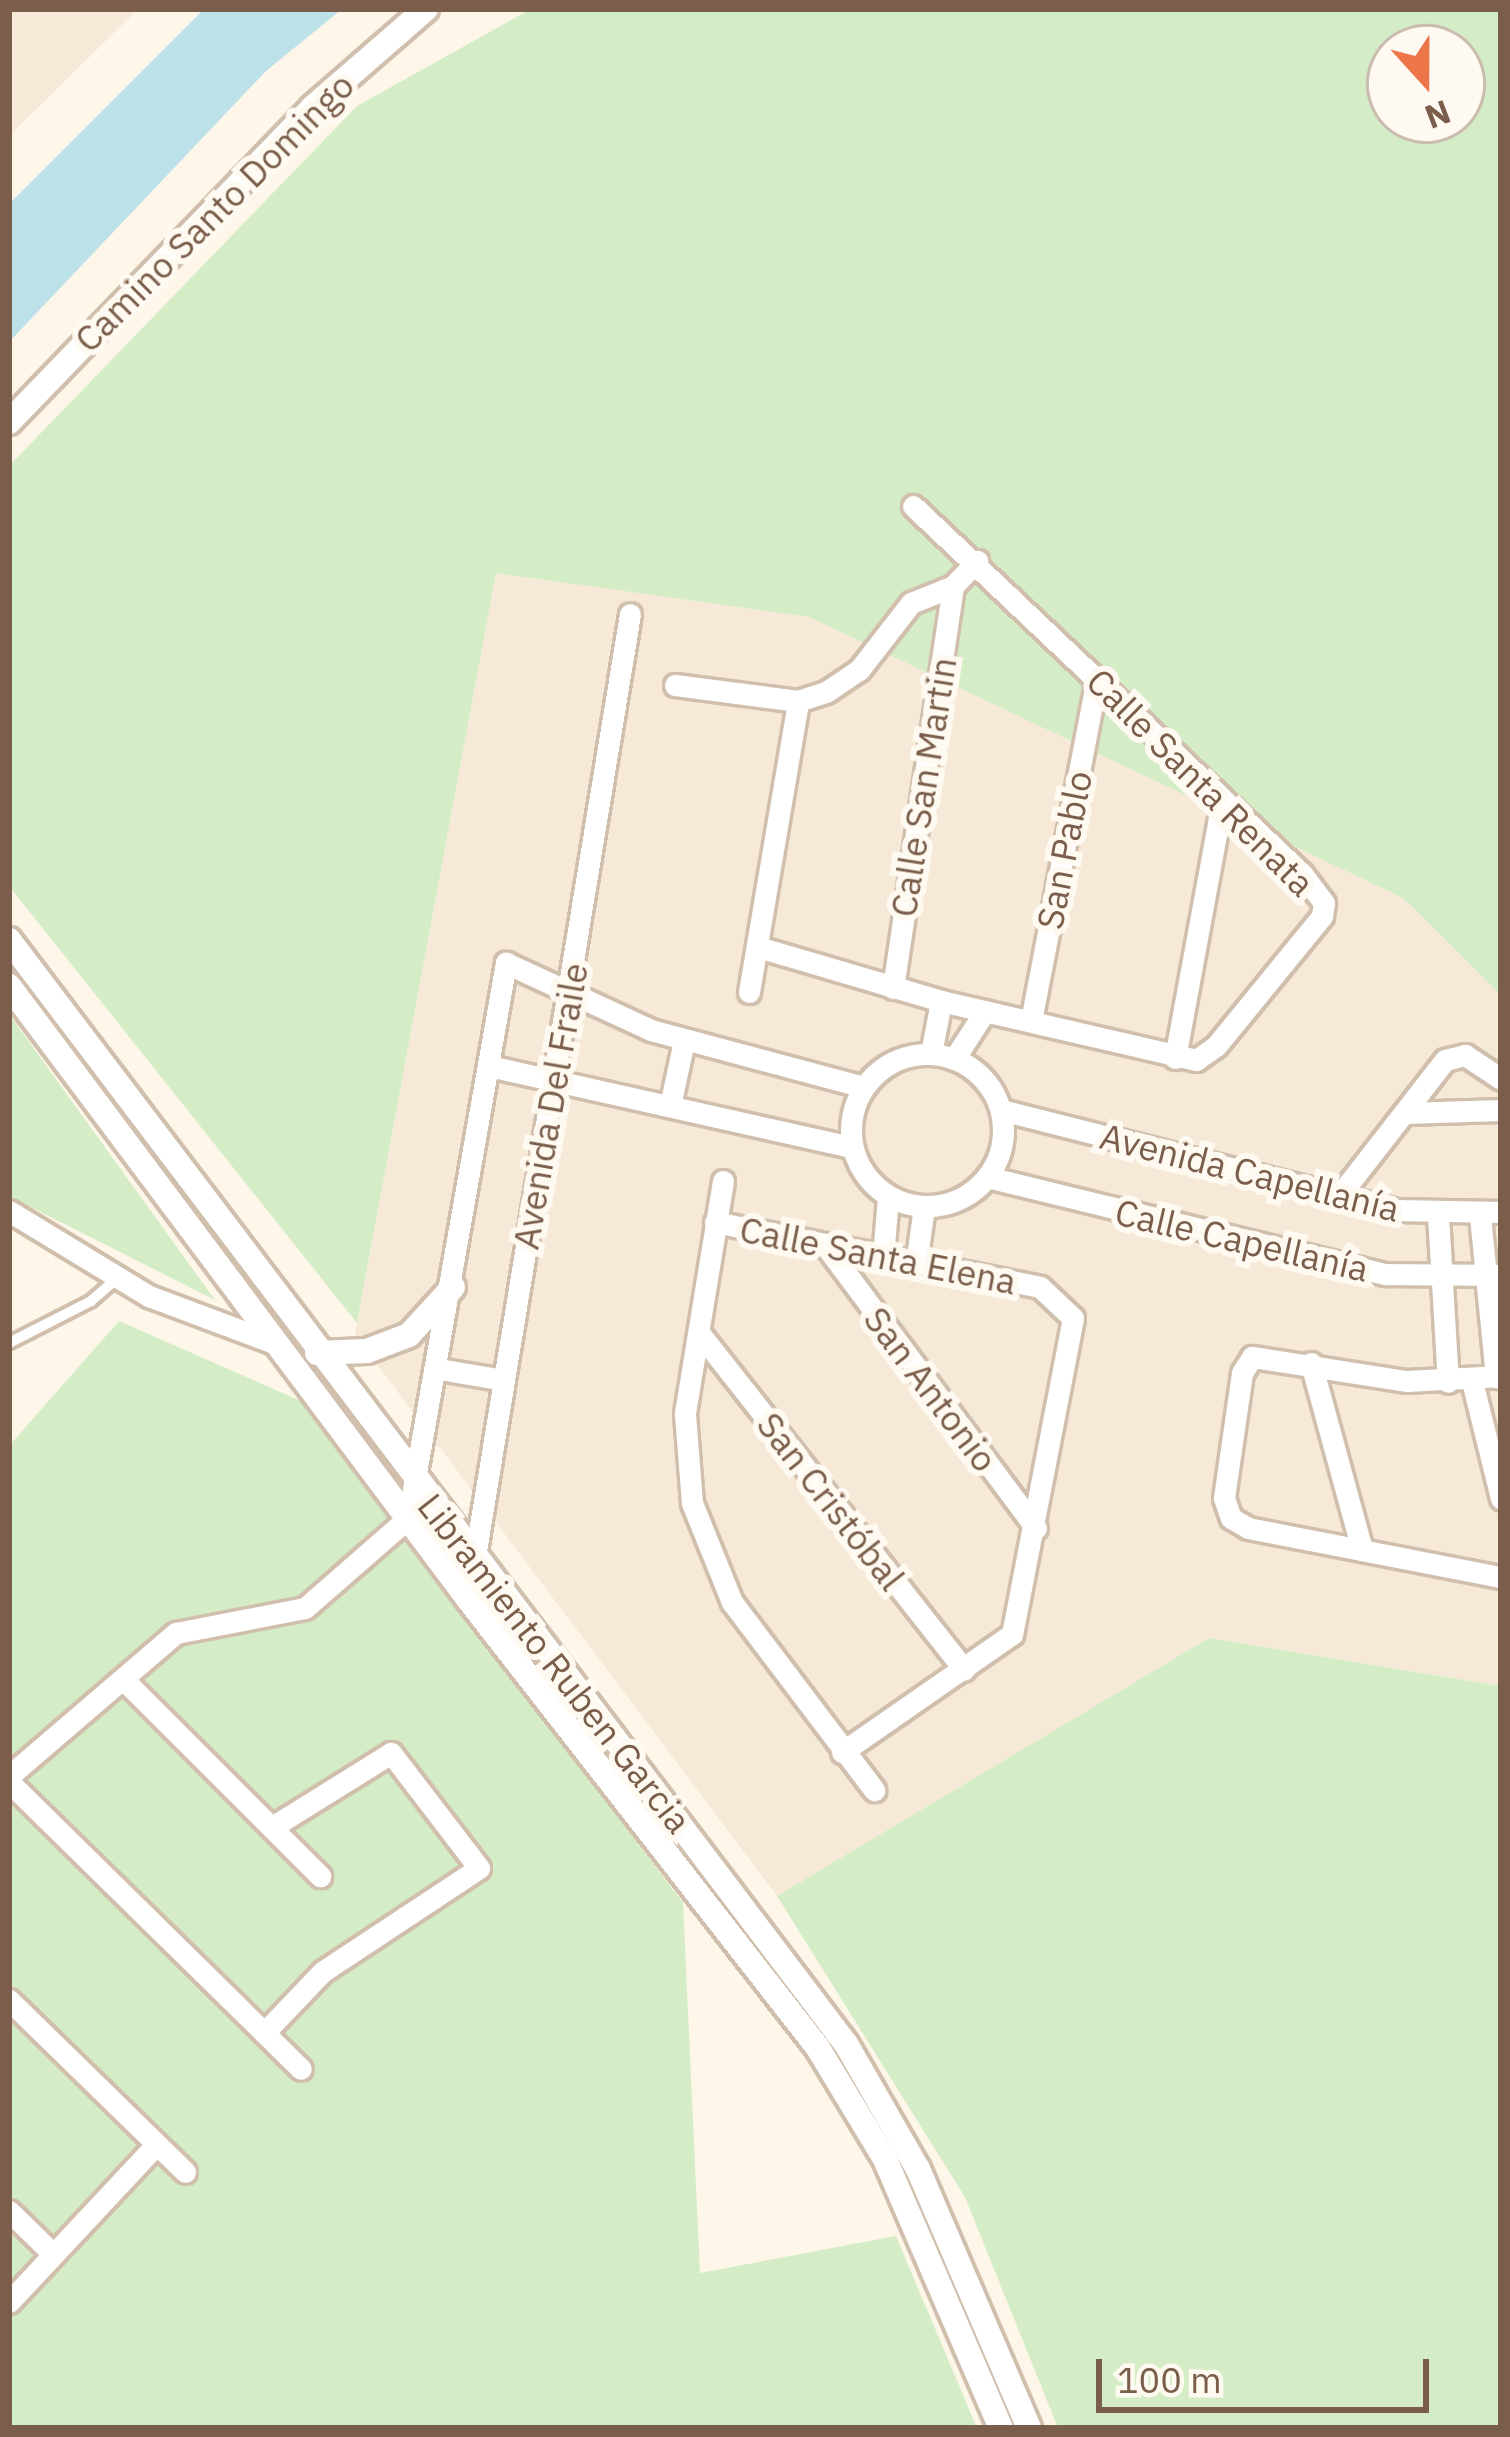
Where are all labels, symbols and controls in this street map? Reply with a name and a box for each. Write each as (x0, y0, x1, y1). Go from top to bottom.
north arrow (1366, 24, 1486, 144)
street label: Camino Santo Domingo (65, 63, 363, 361)
text: N (1419, 91, 1457, 140)
street label: Calle San Martin (881, 654, 965, 920)
street label: Calle Santa Renata (1078, 659, 1324, 905)
street label: San Pablo (1027, 767, 1101, 933)
street label: Avenida Del Fraile (504, 959, 596, 1253)
street label: Avenida Capellanía (1096, 1114, 1404, 1230)
street label: Calle Capellanía (1111, 1190, 1373, 1290)
street label: Calle Santa Elena (736, 1207, 1020, 1303)
street label: San Antonio (855, 1298, 1007, 1480)
street label: San Cristóbal (748, 1404, 914, 1598)
street label: Libramiento Ruben Garcia (409, 1485, 701, 1841)
scale bar (1102, 2335, 1435, 2409)
text: 100 m (1117, 2356, 1222, 2403)

